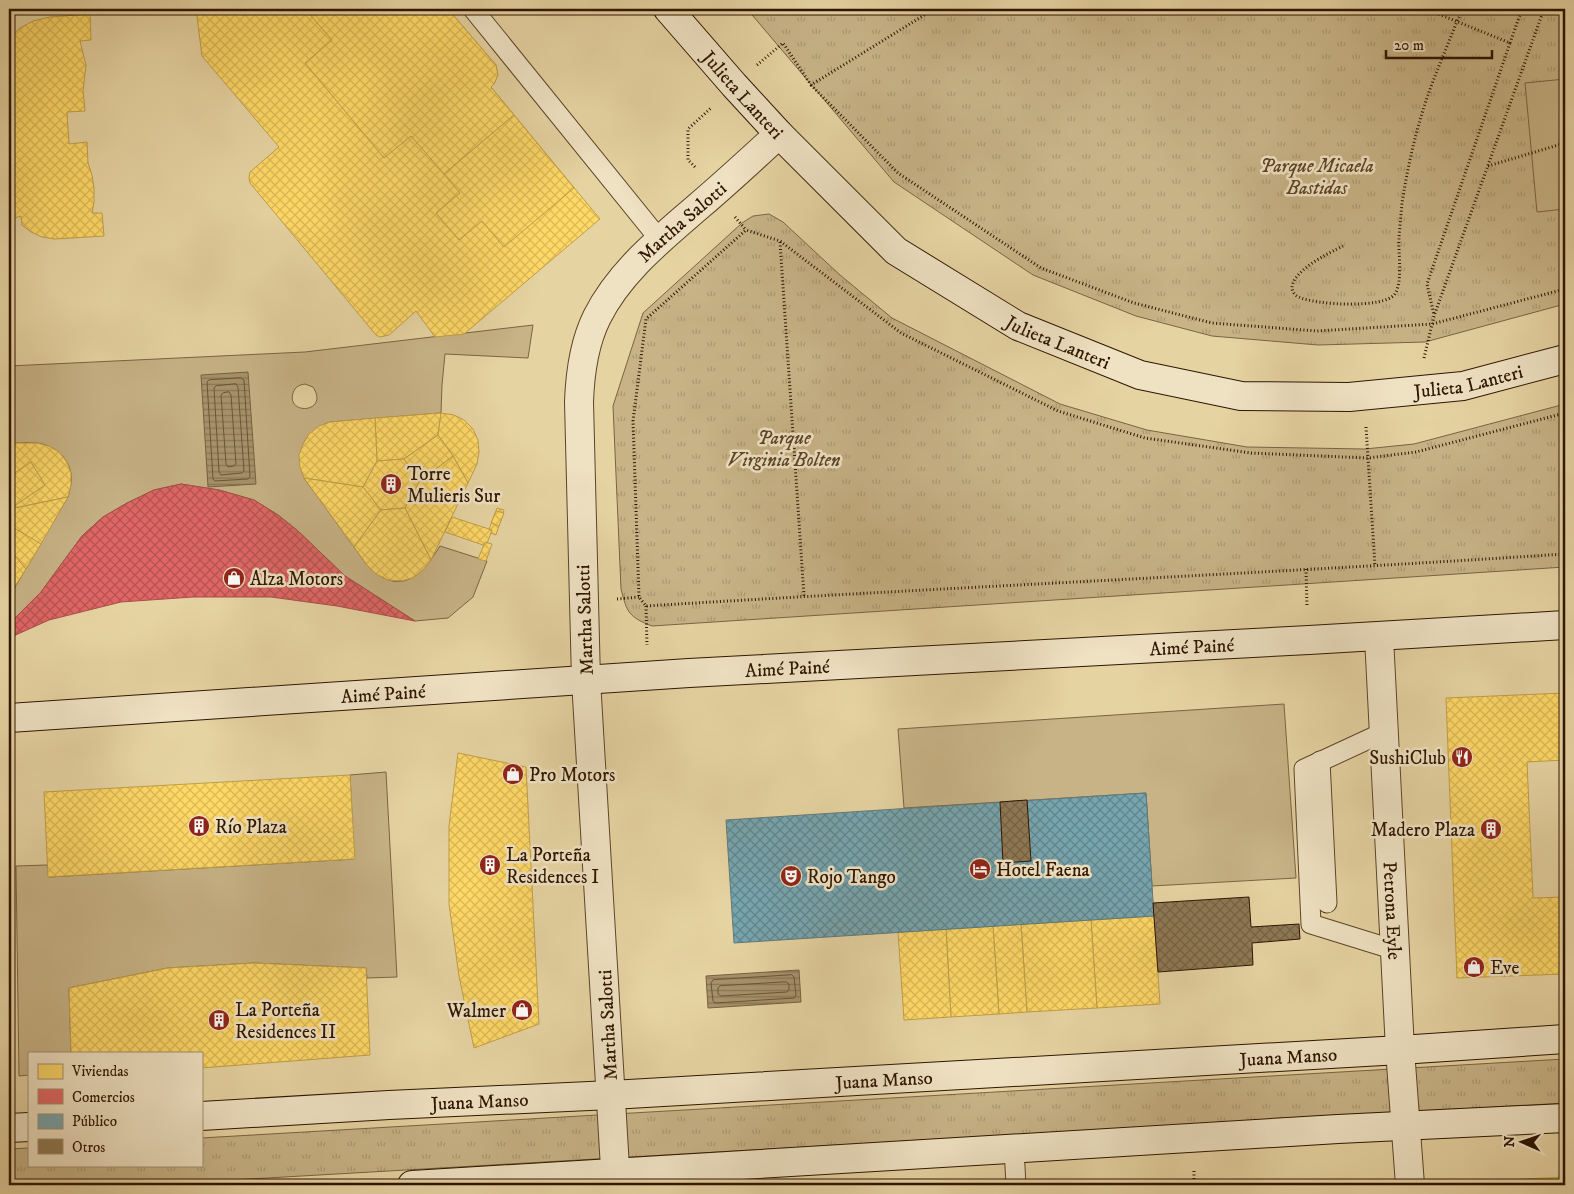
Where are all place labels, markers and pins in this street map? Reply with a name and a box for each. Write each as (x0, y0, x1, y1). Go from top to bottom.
place label: Torre Mulieris Sur (407, 463, 500, 508)
building icon: Torre Mulieris Sur (379, 472, 403, 496)
shop icon: Alza Motors (222, 566, 246, 590)
place label: Alza Motors (250, 568, 343, 591)
restaurant icon: SushiClub (1450, 745, 1474, 769)
place label: SushiClub (1369, 747, 1446, 770)
shop icon: Pro Motors (501, 762, 525, 786)
place label: Pro Motors (529, 764, 615, 787)
building icon: Río Plaza (187, 814, 211, 838)
place label: Río Plaza (215, 816, 287, 839)
building icon: Madero Plaza (1479, 817, 1503, 841)
place label: Madero Plaza (1371, 819, 1475, 842)
place label: La Porteña Residences I (506, 844, 599, 889)
building icon: La Porteña Residences I (478, 853, 502, 877)
hotel icon: Hotel Faena (968, 857, 992, 881)
place label: Hotel Faena (996, 859, 1090, 882)
theatre icon: Rojo Tango (779, 864, 803, 888)
place label: Rojo Tango (807, 866, 896, 889)
shop icon: Eve (1462, 955, 1486, 979)
place label: Eve (1490, 957, 1519, 980)
shop icon: Walmer (510, 998, 534, 1022)
place label: La Porteña Residences II (235, 999, 336, 1044)
place label: Walmer (446, 1000, 506, 1023)
building icon: La Porteña Residences II (207, 1008, 231, 1032)

